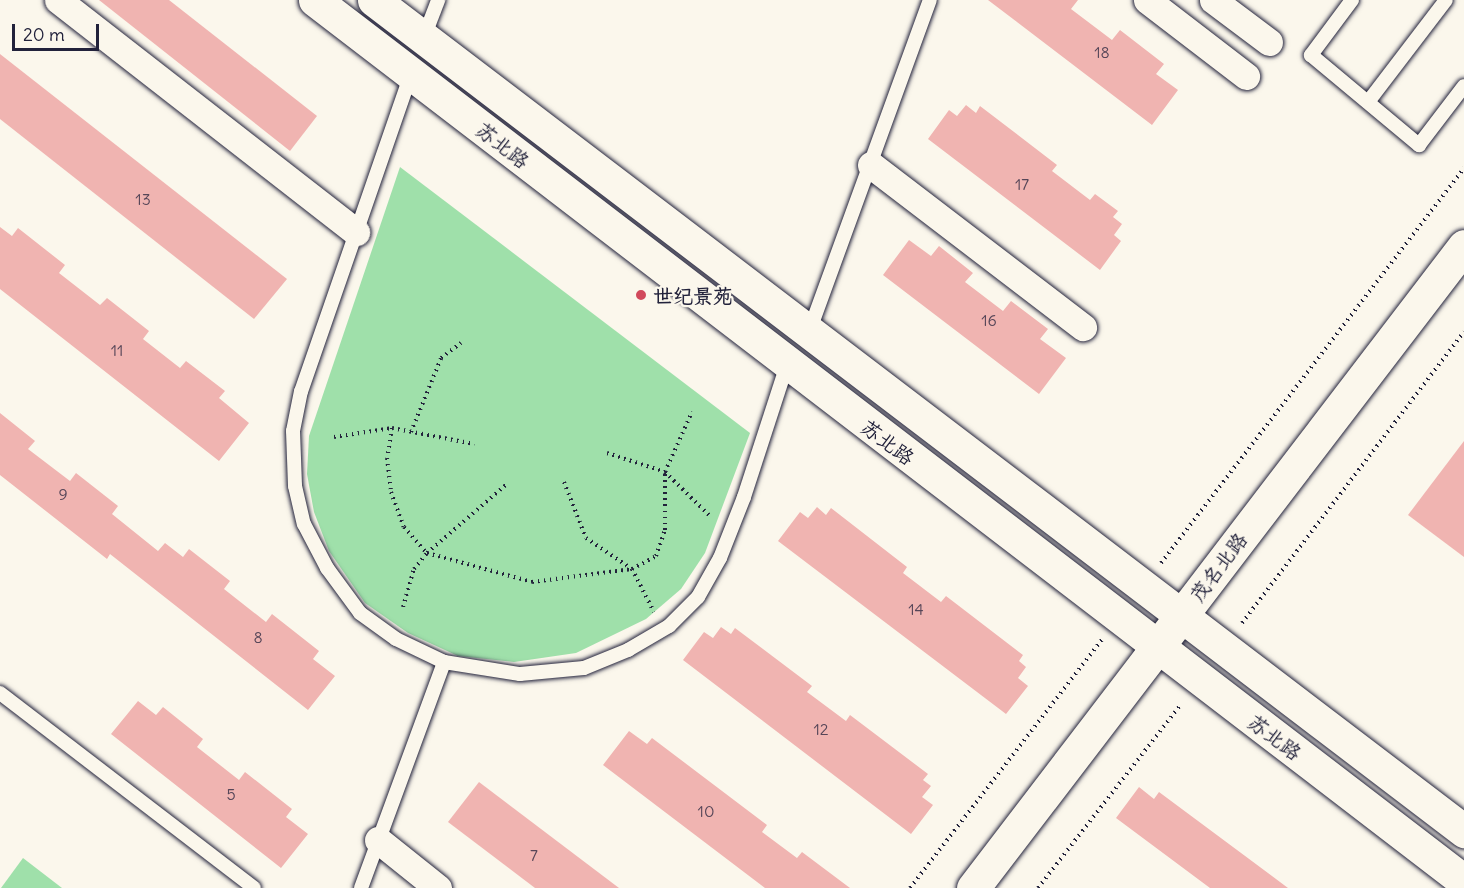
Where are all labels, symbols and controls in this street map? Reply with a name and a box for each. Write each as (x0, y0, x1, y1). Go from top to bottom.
scale bar (15, 12, 102, 50)
text: 20 m (23, 23, 65, 46)
house number: 18 (1094, 42, 1110, 62)
street label: 苏北路 (472, 117, 534, 173)
house number: 17 (1015, 174, 1029, 194)
house number: 13 (135, 189, 151, 209)
place label: 世纪景苑 (653, 283, 733, 307)
marker: 世纪景苑 (634, 288, 648, 302)
house number: 16 (981, 310, 997, 330)
house number: 11 (111, 340, 123, 360)
street label: 苏北路 (857, 414, 919, 470)
house number: 9 (58, 484, 68, 504)
street label: 茂名北路 (1184, 528, 1252, 606)
house number: 14 (908, 599, 924, 619)
house number: 8 (253, 627, 263, 647)
street label: 苏北路 (1244, 709, 1306, 765)
house number: 12 (813, 719, 829, 739)
house number: 5 (226, 784, 236, 804)
house number: 10 (698, 801, 714, 821)
house number: 7 (530, 845, 538, 865)

